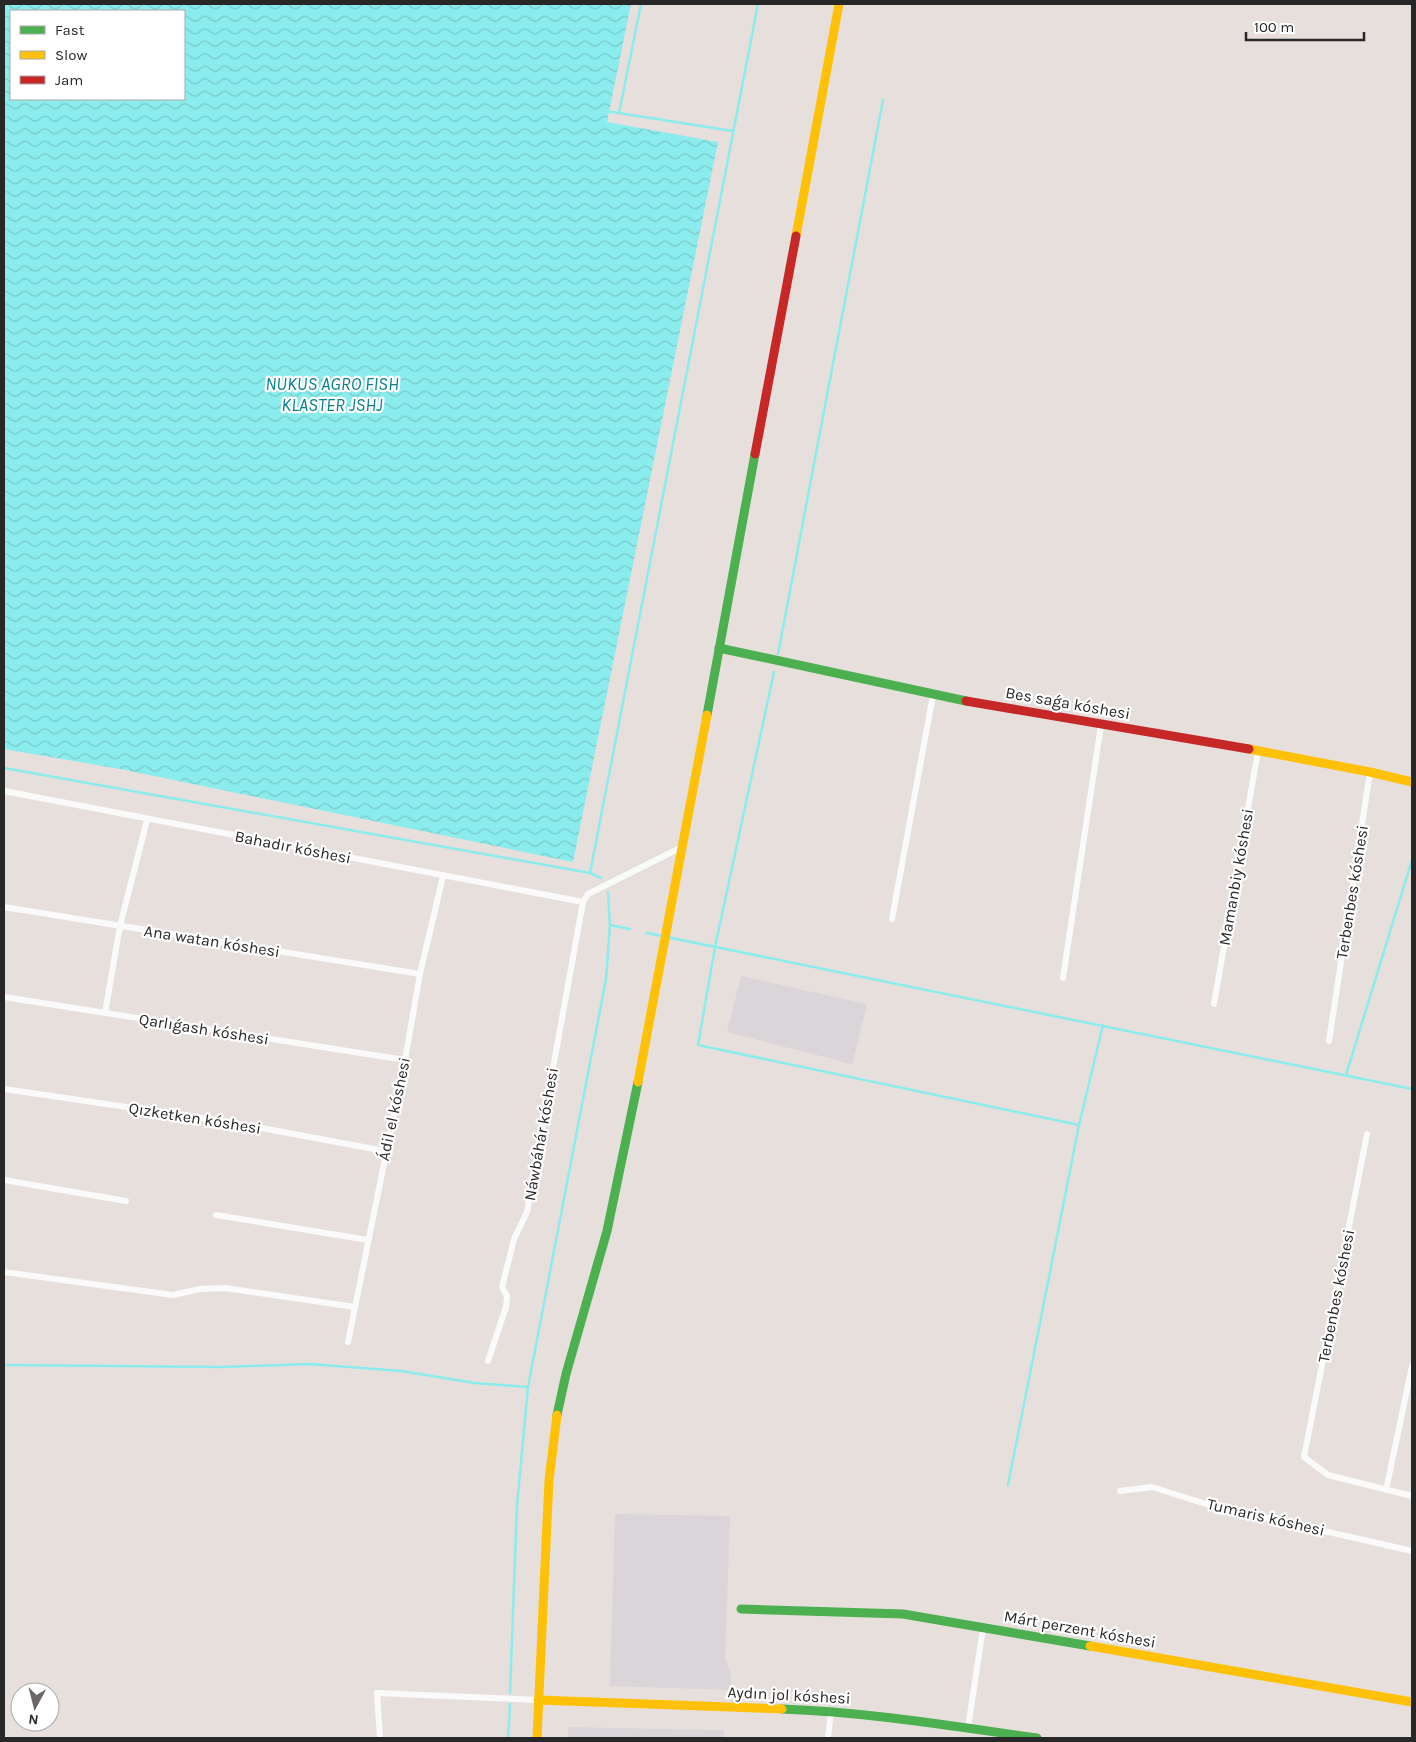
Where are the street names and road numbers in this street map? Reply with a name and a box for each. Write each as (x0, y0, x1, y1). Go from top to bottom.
street label: Bes saǵa kóshesi (1004, 683, 1132, 723)
street label: Mamanbiy kóshesi (1215, 807, 1257, 947)
street label: Terbenbes kóshesi (1332, 824, 1372, 960)
street label: Bahadır kóshesi (233, 826, 353, 868)
street label: Ana watan kóshesi (143, 921, 281, 961)
street label: Qarlıǵash kóshesi (138, 1009, 270, 1049)
street label: Ádil el kóshesi (374, 1055, 414, 1163)
street label: Náwbáhár kóshesi (520, 1066, 562, 1202)
street label: Qızketken kóshesi (127, 1098, 263, 1138)
street label: Terbenbes kóshesi (1314, 1228, 1358, 1364)
street label: Tumaris kóshesi (1205, 1494, 1327, 1540)
street label: Márt perzent kóshesi (1003, 1606, 1157, 1652)
street label: Aydın jol kóshesi (727, 1682, 851, 1708)

